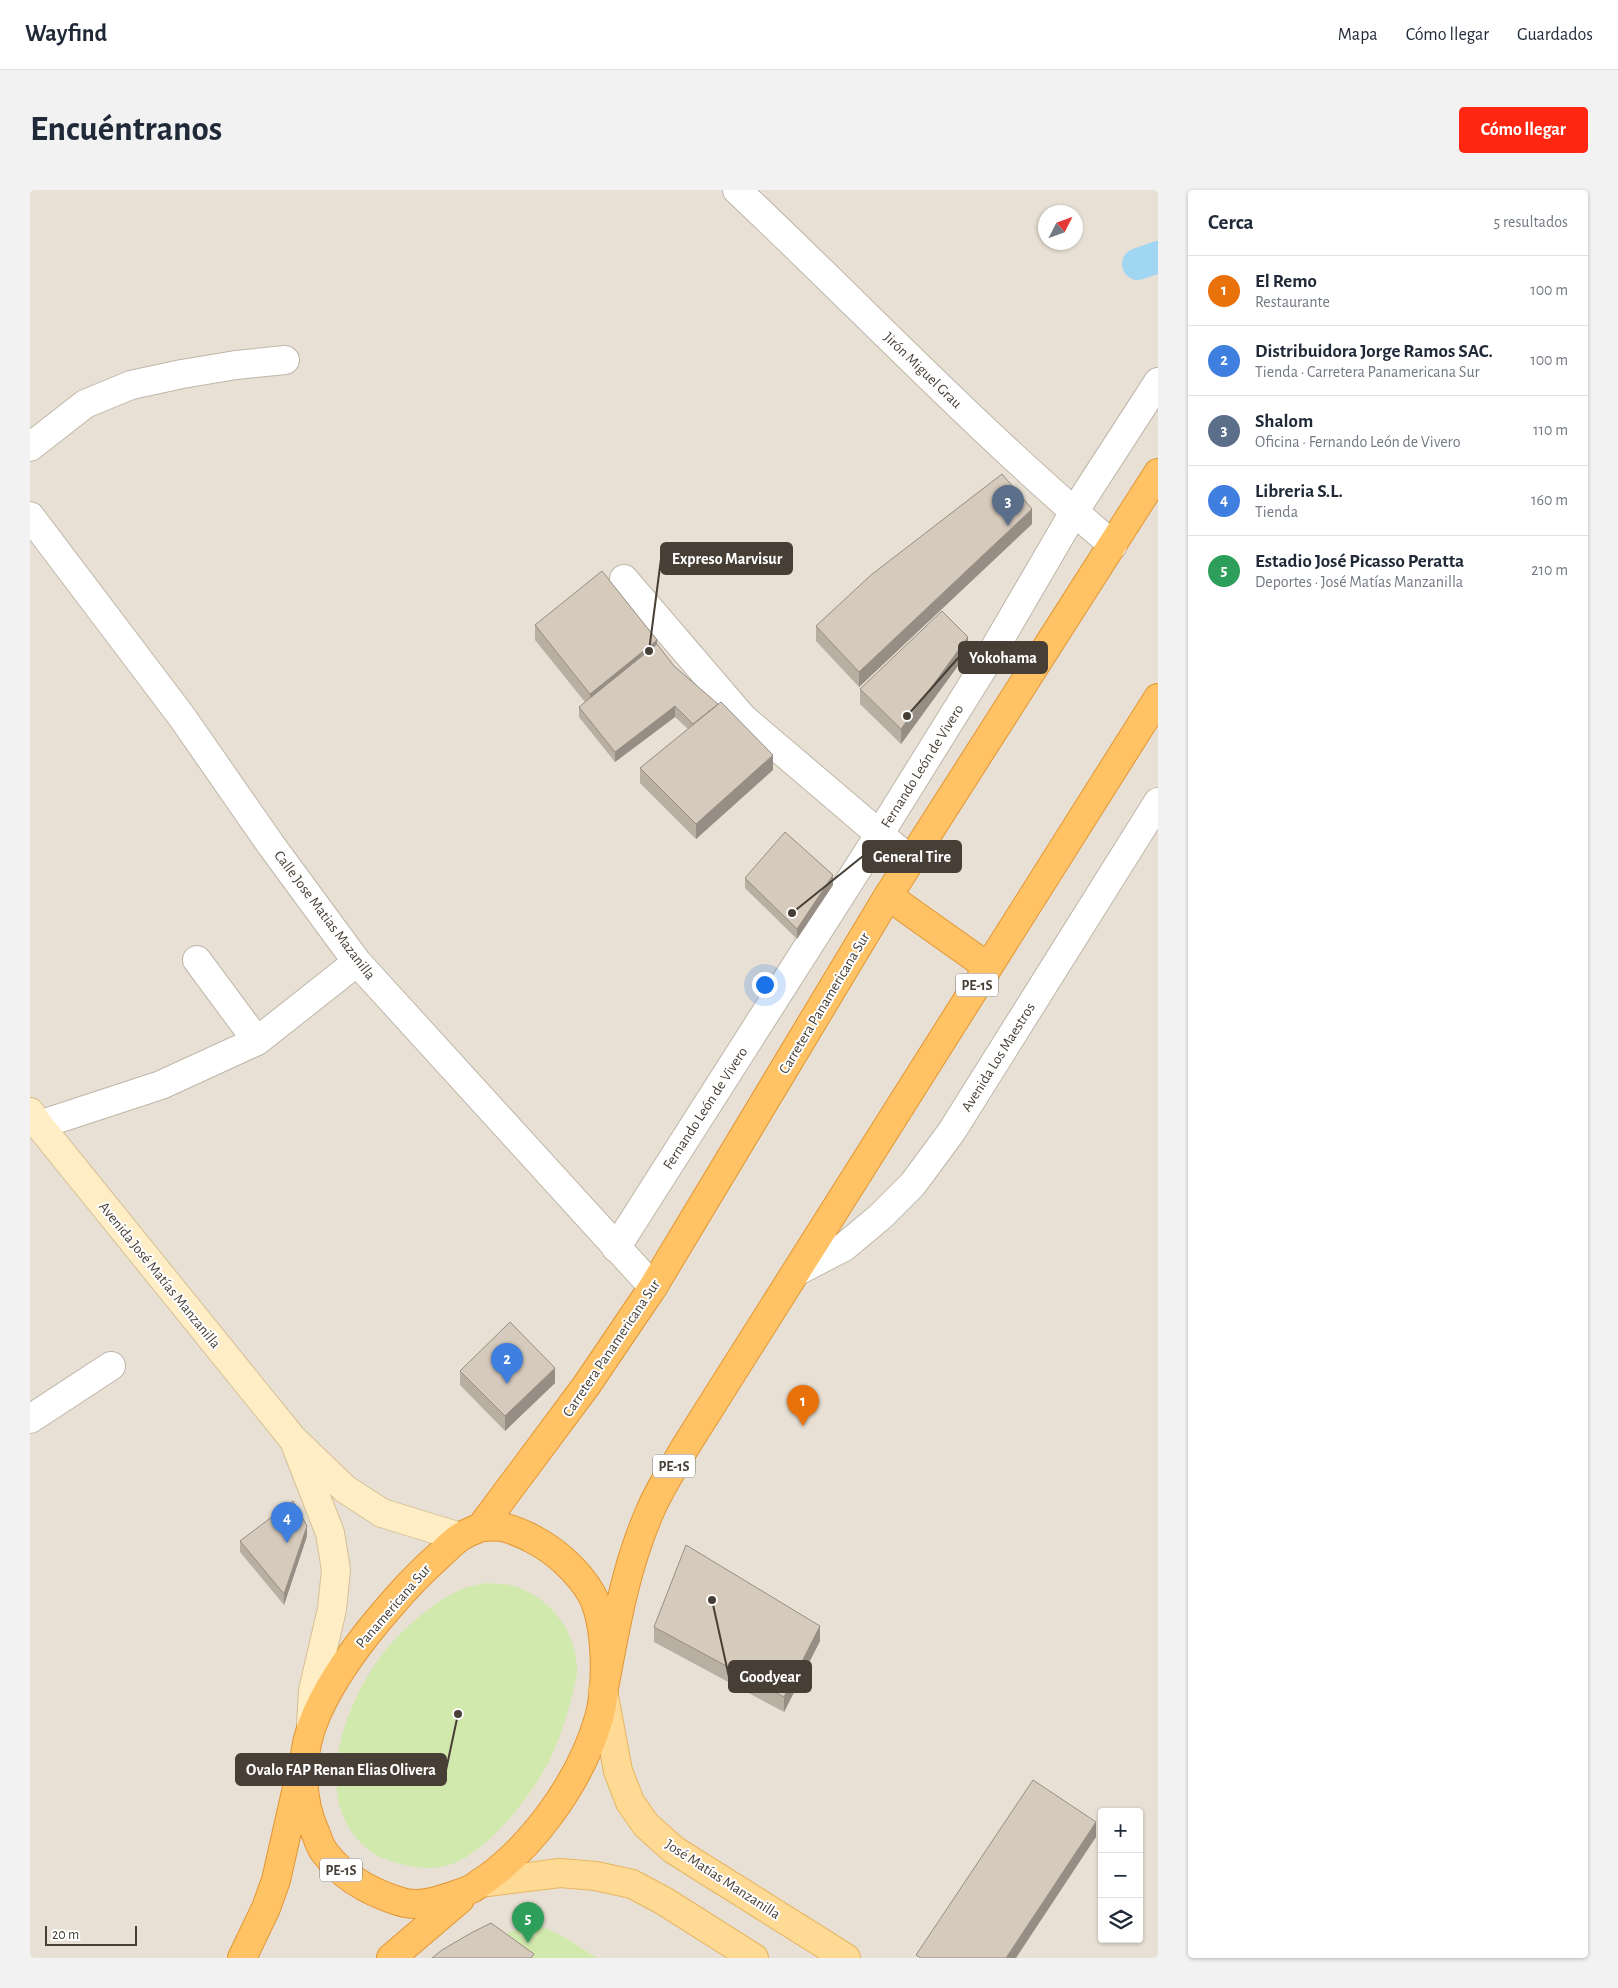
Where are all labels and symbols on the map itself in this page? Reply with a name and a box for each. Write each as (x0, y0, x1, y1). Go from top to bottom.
north arrow (1038, 205, 1083, 250)
street label: Jirón Miguel Grau (881, 330, 965, 411)
pin: 3 (992, 485, 1024, 526)
callout: Expreso Marvisur (661, 543, 792, 574)
text: Expreso Marvisur (672, 551, 783, 567)
callout: Yokohama (959, 642, 1047, 673)
text: Yokohama (969, 650, 1037, 666)
street label: Fernando León de Vivero (878, 702, 967, 831)
callout: General Tire (863, 841, 961, 872)
street label: Calle Jose Matias Mazanilla (271, 848, 378, 983)
text: General Tire (873, 849, 951, 865)
street label: Carretera Panamericana Sur (776, 930, 873, 1076)
your location (752, 972, 778, 998)
road number: PE-1S (956, 974, 998, 996)
street label: Avenida Los Maestros (959, 1000, 1038, 1114)
street label: Fernando León de Vivero (660, 1044, 751, 1172)
street label: Avenida José Matías Manzanilla (96, 1199, 223, 1351)
street label: Carretera Panamericana Sur (560, 1277, 663, 1420)
pin: 2 (491, 1343, 523, 1384)
pin: 1 (787, 1385, 819, 1426)
road number: PE-1S (653, 1454, 695, 1478)
pin: 4 (271, 1502, 303, 1543)
street label: Panamericana Sur (353, 1562, 434, 1651)
callout: Goodyear (729, 1661, 811, 1692)
text: Goodyear (739, 1669, 801, 1686)
callout: Ovalo FAP Renan Elias Olivera (236, 1754, 446, 1785)
text: Ovalo FAP Renan Elias Olivera (246, 1762, 436, 1778)
street label: José Matías Manzanilla (663, 1837, 783, 1922)
road number: PE-1S (320, 1858, 362, 1882)
pin: 5 (512, 1902, 544, 1943)
scale bar (45, 1923, 138, 1946)

